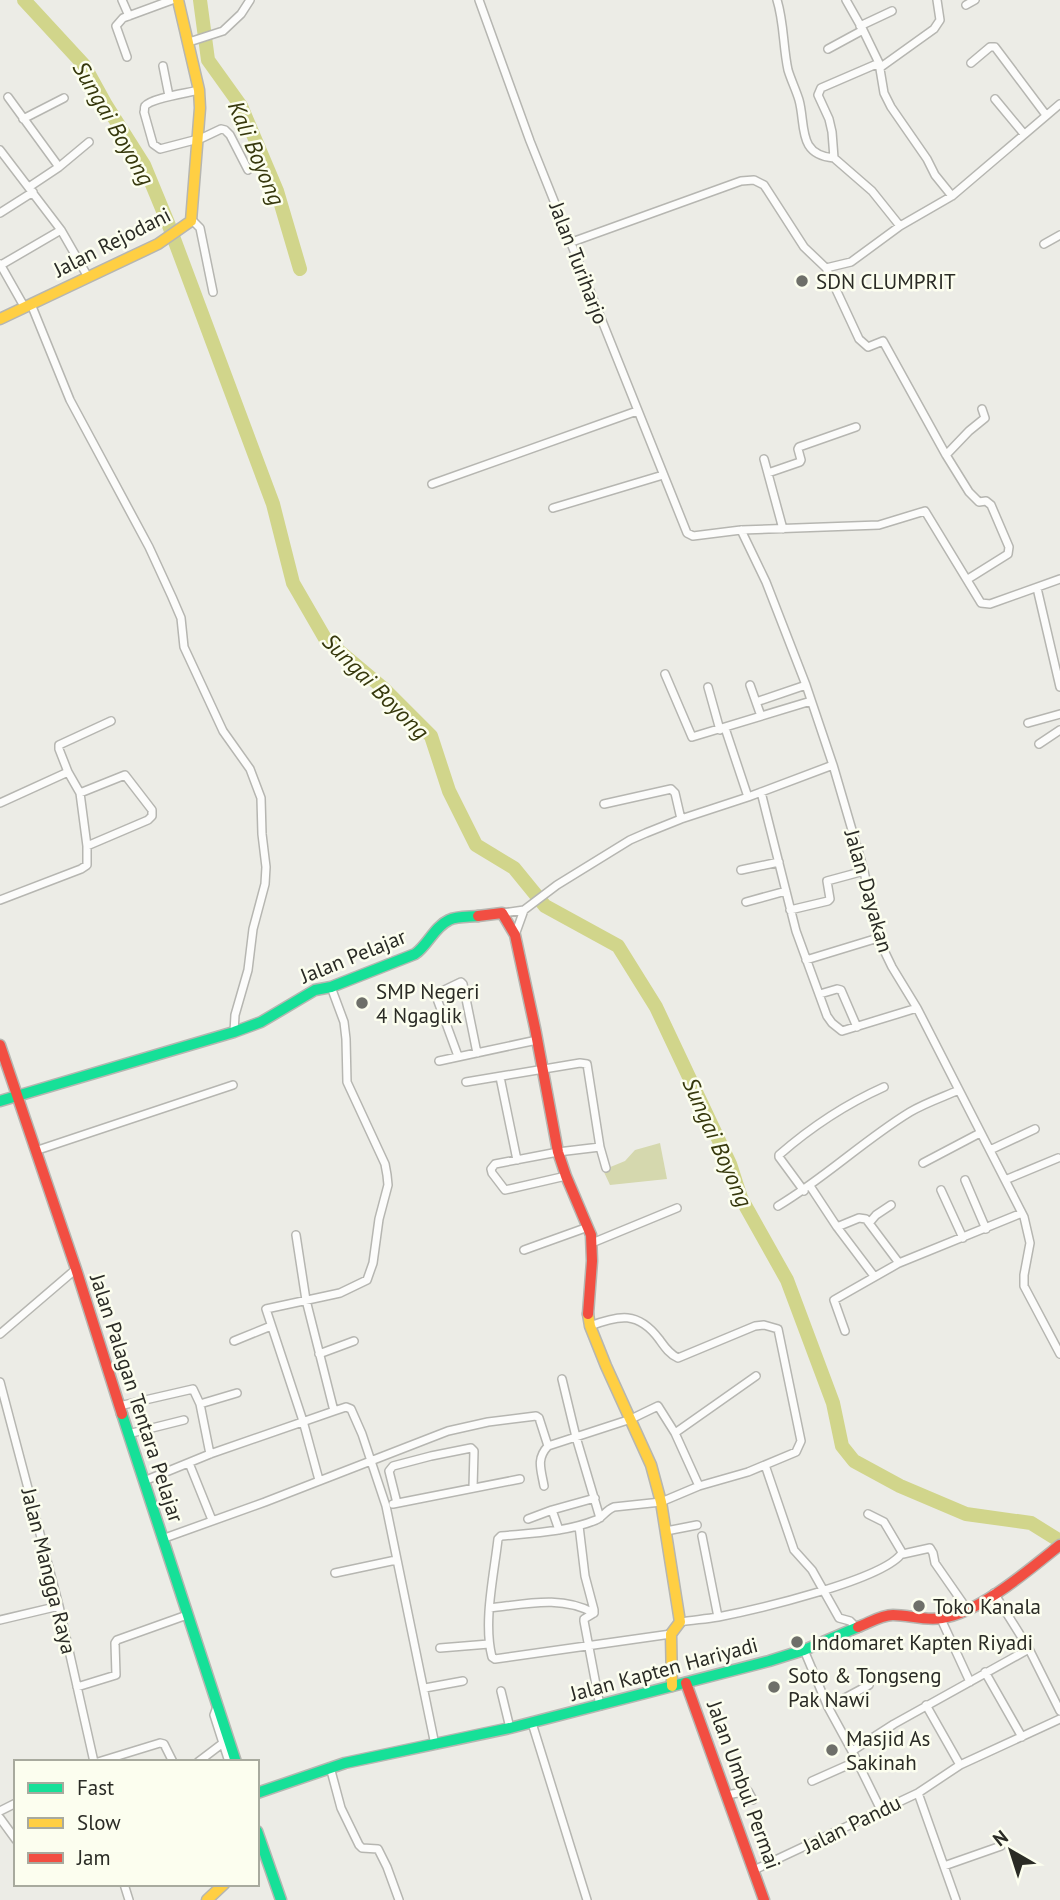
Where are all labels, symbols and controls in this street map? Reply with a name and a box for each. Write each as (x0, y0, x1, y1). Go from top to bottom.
water label: Sungai Boyong (67, 56, 161, 191)
water label: Kali Boyong (222, 96, 292, 210)
street label: Jalan Turiharjo (543, 197, 615, 328)
street label: Jalan Rejodani (48, 201, 175, 284)
place label: SDN CLUMPRIT (816, 268, 956, 295)
marker: SDN CLUMPRIT (794, 273, 810, 289)
water label: Sungai Boyong (317, 627, 436, 746)
street label: Jalan Dayakan (838, 826, 899, 956)
street label: Jalan Pelajar (295, 923, 410, 990)
place label: SMP Negeri 4 Ngaglik (376, 978, 480, 1029)
marker: SMP Negeri 4 Ngaglik (354, 995, 370, 1011)
water label: Sungai Boyong (677, 1073, 760, 1212)
street label: Jalan Palagan Tentara Pelajar (84, 1269, 190, 1526)
street label: Jalan Mangga Raya (15, 1484, 83, 1657)
place label: Toko Kanala (933, 1593, 1041, 1620)
marker: Toko Kanala (911, 1598, 927, 1614)
place label: Indomaret Kapten Riyadi (811, 1629, 1033, 1656)
street label: Jalan Kapten Hariyadi (566, 1631, 761, 1707)
marker: Indomaret Kapten Riyadi (789, 1634, 805, 1650)
place label: Soto & Tongseng Pak Nawi (788, 1662, 941, 1713)
marker: Soto & Tongseng Pak Nawi (766, 1679, 782, 1695)
street label: Jalan Umbul Permai (701, 1696, 787, 1873)
place label: Masjid As Sakinah (846, 1725, 930, 1776)
marker: Masjid As Sakinah (824, 1742, 840, 1758)
legend (14, 1760, 259, 1886)
text: Fast (77, 1774, 114, 1801)
street label: Jalan Pandu (798, 1789, 905, 1860)
text: Slow (77, 1809, 121, 1836)
north arrow (976, 1816, 1046, 1886)
text: N (988, 1825, 1013, 1851)
text: Jam (76, 1844, 111, 1871)

